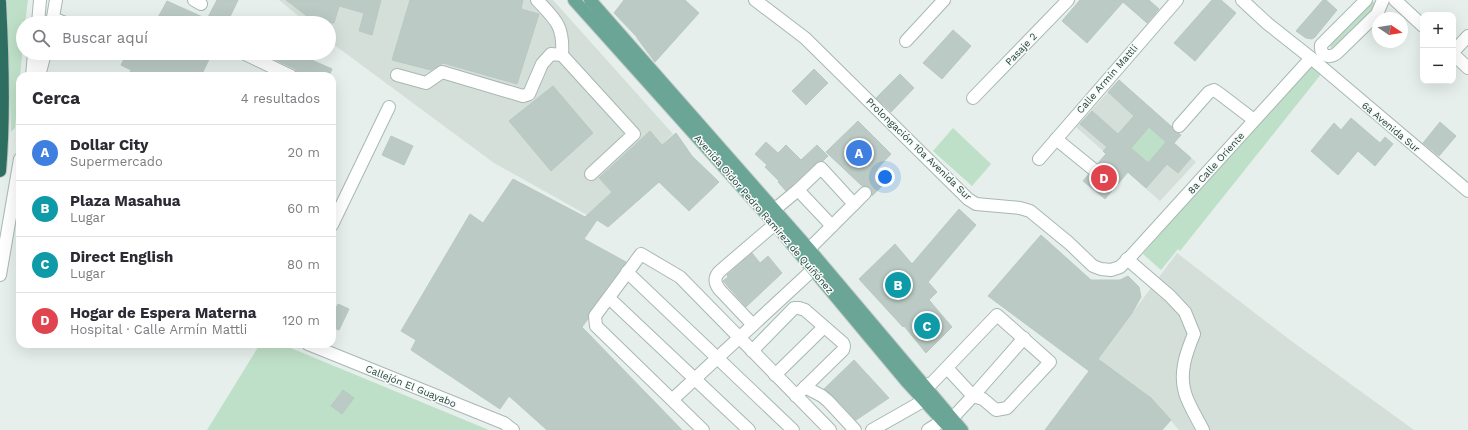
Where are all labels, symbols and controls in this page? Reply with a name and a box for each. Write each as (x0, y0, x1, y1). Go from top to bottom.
north arrow (1372, 12, 1408, 48)
map controls (1420, 12, 1456, 84)
button: + (1420, 12, 1456, 48)
search box (16, 16, 336, 60)
icon: search (30, 27, 52, 49)
text: Buscar aquí (62, 29, 148, 47)
street label: Pasaje 2 (1003, 31, 1039, 67)
street label: Calle Armín Mattli (1074, 42, 1140, 116)
button: − (1420, 48, 1456, 84)
text: Cerca (32, 88, 80, 108)
text: 4 resultados (241, 91, 320, 106)
street label: Prolongación 10a Avenida Sur (864, 96, 974, 202)
street label: 6a Avenida Sur (1360, 100, 1422, 154)
street label: 8a Calle Oriente (1186, 130, 1247, 196)
street label: Avenida Oidor Pedro Ramírez de Quiñónez (692, 133, 836, 295)
text: Dollar City (70, 136, 148, 154)
pin: A (846, 138, 872, 168)
text: A (41, 145, 49, 160)
text: 20 m (288, 145, 320, 160)
text: Supermercado (70, 154, 163, 169)
pin: D (1091, 163, 1117, 193)
your location (875, 167, 895, 187)
text: Plaza Masahua (70, 192, 181, 210)
text: B (41, 201, 49, 216)
text: 60 m (287, 201, 320, 216)
text: Lugar (70, 210, 105, 225)
text: Direct English (70, 248, 173, 266)
text: C (41, 257, 49, 272)
text: 80 m (287, 257, 320, 272)
text: Lugar (70, 266, 105, 281)
pin: B (885, 270, 911, 300)
text: Hogar de Espera Materna (70, 304, 256, 322)
pin: C (914, 311, 940, 341)
text: D (40, 313, 50, 328)
text: 120 m (282, 313, 320, 328)
text: Hospital · Calle Armín Mattli (70, 322, 247, 337)
street label: Callejón El Guayabo (364, 363, 458, 409)

